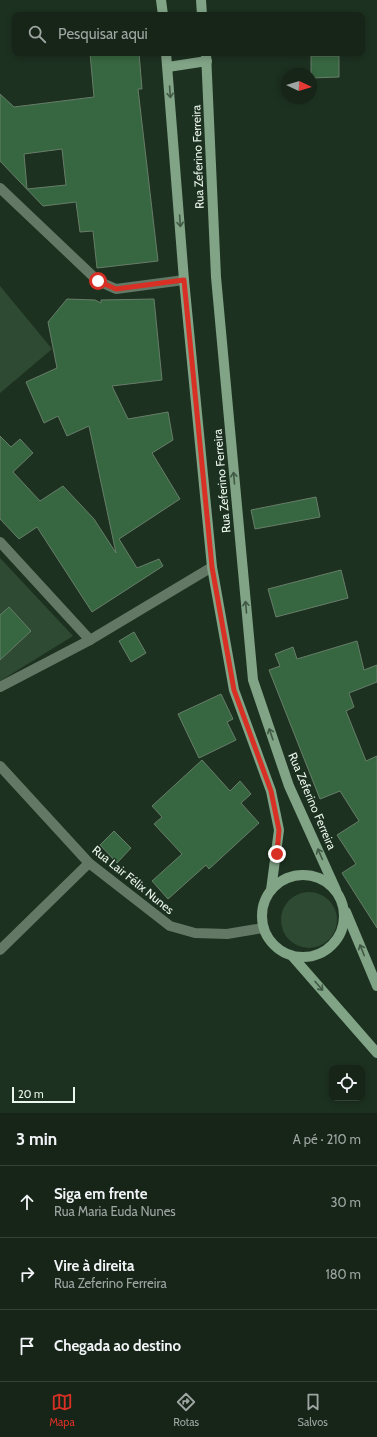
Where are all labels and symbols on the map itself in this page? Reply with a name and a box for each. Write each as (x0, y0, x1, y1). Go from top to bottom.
north arrow (281, 68, 317, 104)
one-way arrow (166, 85, 173, 98)
street label: Rua Zeferino Ferreira (188, 105, 207, 209)
one-way arrow (176, 214, 183, 227)
route start (89, 272, 107, 290)
street label: Rua Zeferino Ferreira (209, 428, 234, 534)
one-way arrow (231, 472, 238, 485)
one-way arrow (243, 601, 250, 614)
one-way arrow (267, 728, 275, 740)
street label: Rua Zeferino Ferreira (285, 750, 340, 852)
street label: Rua Lair Félix Nunes (89, 842, 177, 917)
route end (268, 845, 286, 863)
one-way arrow (316, 849, 323, 861)
one-way arrow (358, 945, 365, 957)
one-way arrow (314, 981, 323, 991)
scale bar (12, 1085, 75, 1104)

